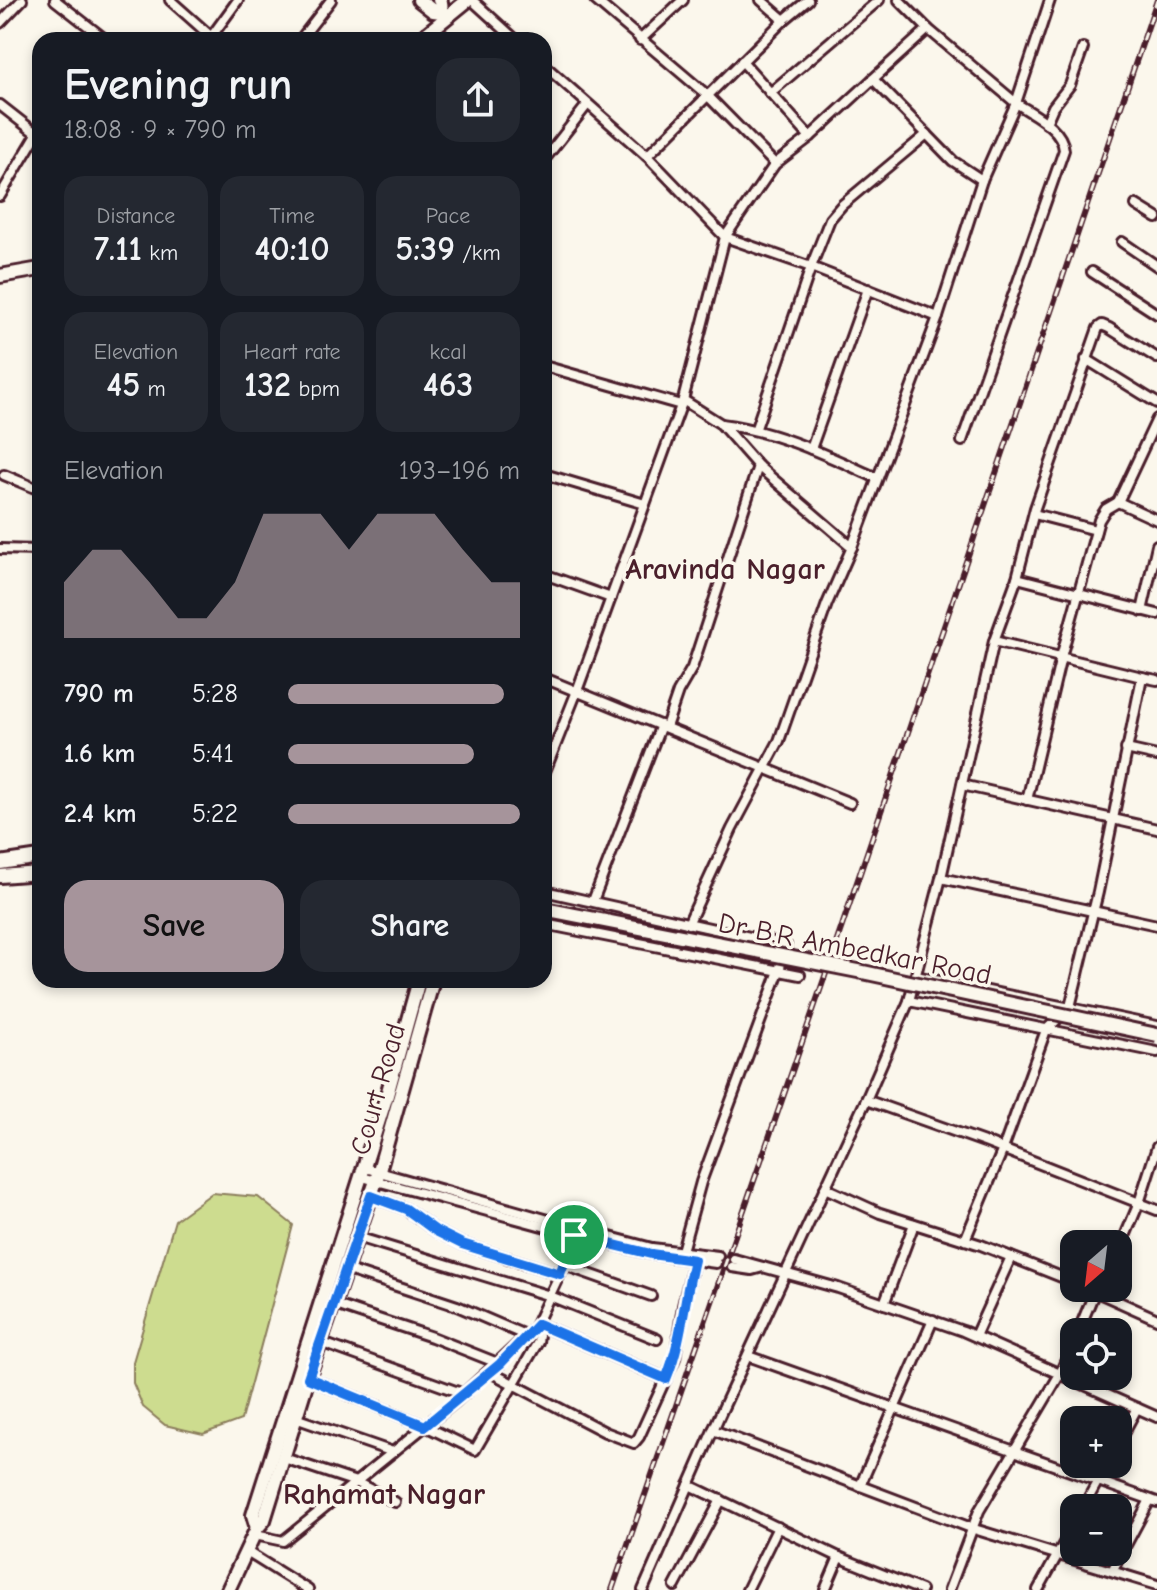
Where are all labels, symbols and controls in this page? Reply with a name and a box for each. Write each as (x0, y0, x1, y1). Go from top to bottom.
button: share (436, 58, 520, 142)
text: Evening run (64, 59, 292, 110)
text: 18:08 · 9 × 790 m (64, 115, 257, 145)
text: Distance (97, 203, 175, 229)
text: Time (269, 203, 315, 229)
text: Pace (426, 203, 470, 229)
text: 7.11 (94, 229, 142, 269)
text: 40:10 (254, 229, 330, 269)
text: 5:39 (395, 229, 455, 269)
text: km (142, 240, 178, 266)
text: /km (455, 240, 501, 266)
text: Elevation (94, 339, 178, 365)
text: Heart rate (244, 339, 341, 365)
text: kcal (430, 339, 466, 365)
text: 45 (106, 365, 140, 405)
text: 132 (244, 365, 291, 405)
text: 463 (423, 365, 473, 405)
text: m (140, 376, 166, 402)
text: bpm (291, 376, 340, 402)
text: Elevation (64, 456, 164, 486)
text: 193–196 m (399, 456, 520, 486)
district label: Aravinda Nagar (625, 552, 825, 587)
text: 790 m (64, 679, 134, 709)
text: 5:28 (192, 679, 238, 709)
text: 1.6 km (64, 739, 135, 769)
text: 5:41 (192, 739, 234, 769)
text: 2.4 km (64, 799, 136, 829)
text: 5:22 (192, 799, 238, 829)
button: Save (64, 880, 284, 972)
button: Share (300, 880, 520, 972)
street label: Dr B.R Ambedkar Road (716, 907, 994, 991)
street label: Court Road (344, 1020, 412, 1159)
pin (540, 1201, 608, 1269)
icon: arrive (552, 1213, 596, 1257)
north arrow (1060, 1230, 1132, 1302)
map controls (1060, 1230, 1132, 1566)
button: locate (1060, 1318, 1132, 1390)
button: + (1060, 1406, 1132, 1478)
district label: Rahamat Nagar (283, 1477, 485, 1512)
button: − (1060, 1494, 1132, 1566)

